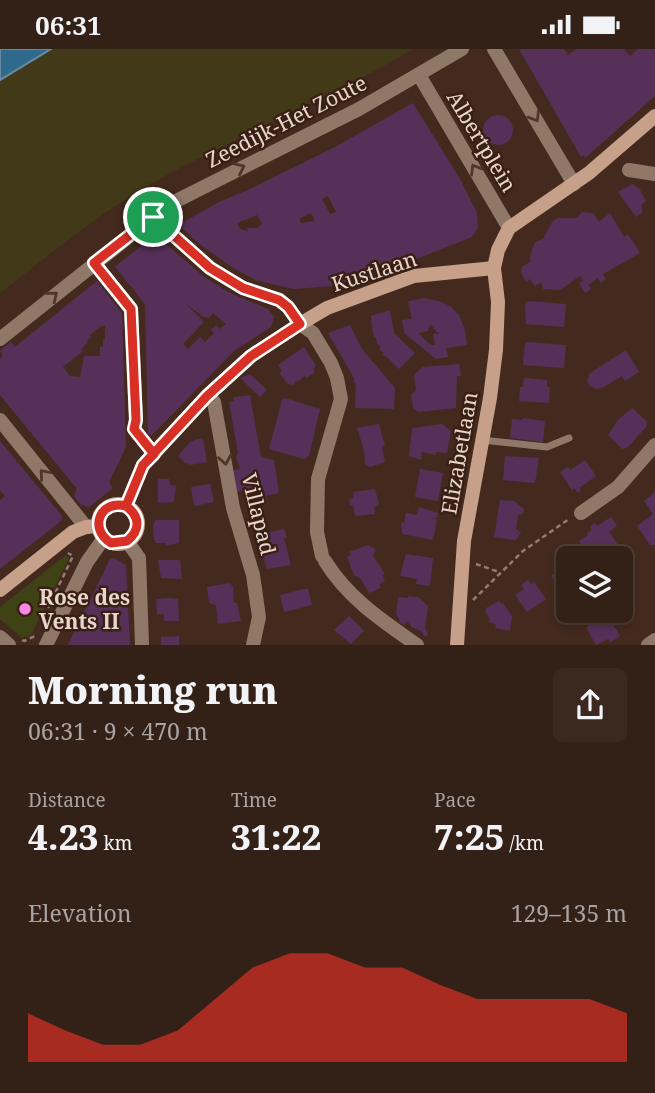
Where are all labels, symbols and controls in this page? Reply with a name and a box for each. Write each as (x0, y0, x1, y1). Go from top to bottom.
text: 06:31 (35, 7, 102, 43)
street label: Zeedijk-Het Zoute (201, 68, 371, 174)
street label: Albertplein (441, 85, 523, 197)
one-way arrow (526, 109, 539, 122)
one-way arrow (233, 162, 245, 176)
one-way arrow (470, 164, 483, 177)
pin (123, 187, 183, 247)
icon: arrive (134, 198, 172, 236)
street label: Kustlaan (328, 244, 420, 298)
one-way arrow (45, 292, 58, 304)
street label: Elizabetlaan (434, 389, 484, 517)
one-way arrow (217, 454, 232, 466)
one-way arrow (40, 469, 53, 481)
street label: Villapad (235, 470, 283, 558)
map controls (556, 546, 633, 623)
button: layers (556, 546, 633, 623)
place label: Rose des Vents II (39, 583, 130, 635)
marker: Rose des Vents II (17, 601, 33, 617)
text: Morning run (28, 663, 278, 715)
button: share (553, 668, 627, 742)
text: 06:31 · 9 × 470 m (28, 715, 208, 747)
text: Distance (28, 787, 106, 813)
text: Time (231, 787, 277, 813)
text: Pace (434, 787, 476, 813)
text: 4.23 (28, 813, 98, 860)
text: 31:22 (231, 813, 321, 860)
text: 7:25 (434, 813, 504, 860)
text: km (98, 830, 132, 856)
text: /km (504, 830, 544, 856)
text: Elevation (28, 897, 132, 929)
text: 129–135 m (511, 897, 627, 929)

